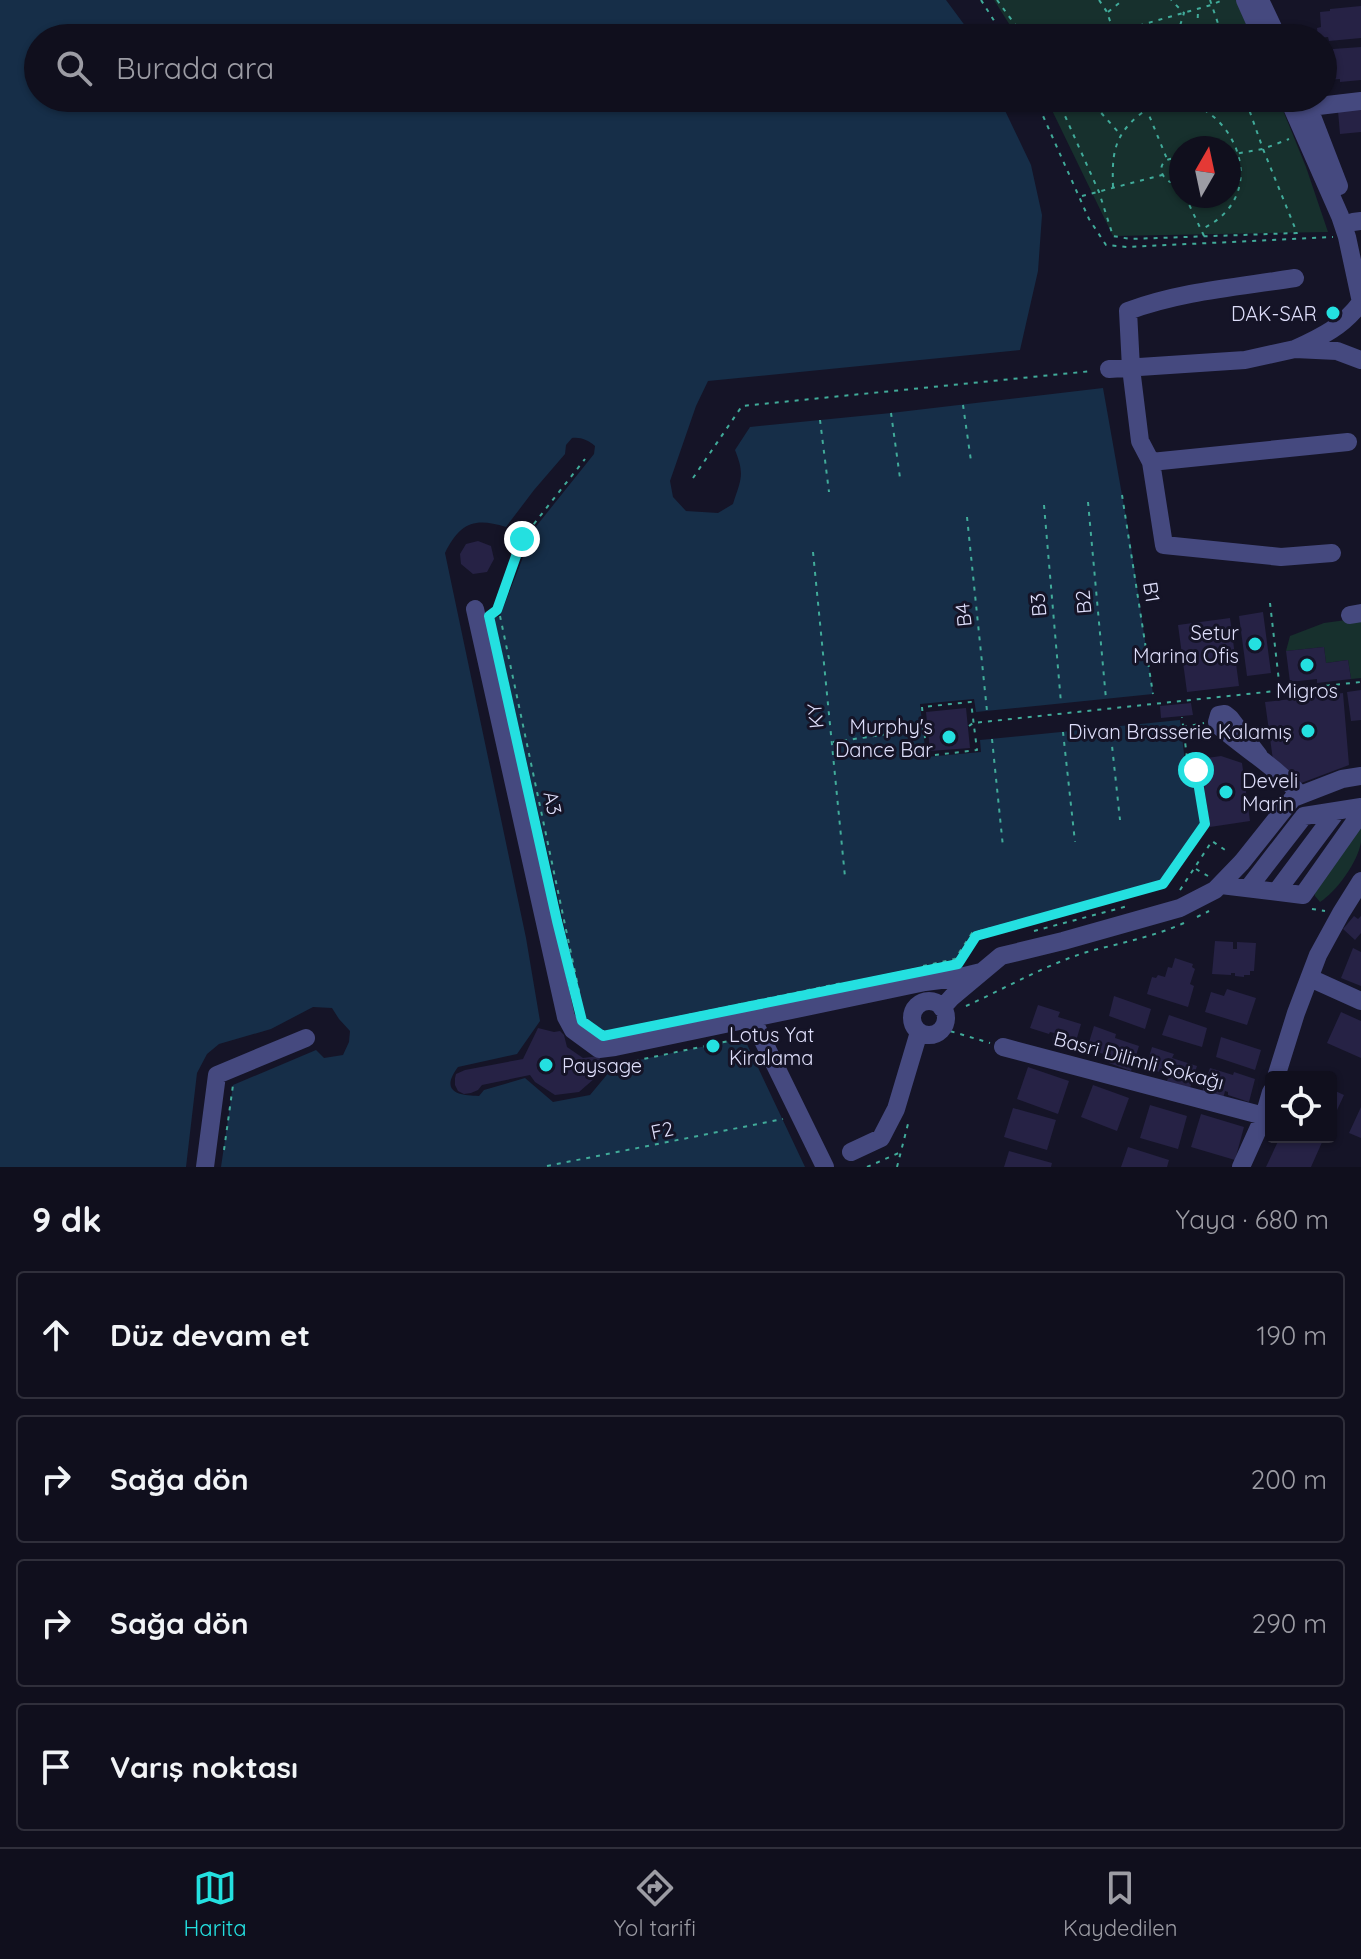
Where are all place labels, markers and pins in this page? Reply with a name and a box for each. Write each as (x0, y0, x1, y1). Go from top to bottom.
place label: DAK-SAR (1231, 301, 1317, 326)
marker: DAK-SAR (1324, 304, 1342, 322)
place label: Setur Marina Ofis (1133, 620, 1239, 668)
marker: Setur Marina Ofis (1246, 635, 1264, 653)
marker: Migros (1298, 656, 1316, 674)
place label: Migros (1276, 678, 1338, 703)
place label: Murphy's Dance Bar (835, 714, 933, 762)
place label: Divan Brasserie Kalamış (1068, 719, 1292, 744)
marker: Divan Brasserie Kalamış (1299, 722, 1317, 740)
marker: Murphy's Dance Bar (940, 728, 958, 746)
place label: Develi Marin (1242, 768, 1298, 816)
marker: Develi Marin (1217, 783, 1235, 801)
place label: Lotus Yat Kiralama (729, 1022, 814, 1070)
marker: Lotus Yat Kiralama (704, 1037, 722, 1055)
place label: Paysage (562, 1053, 642, 1078)
marker: Paysage (537, 1056, 555, 1074)

